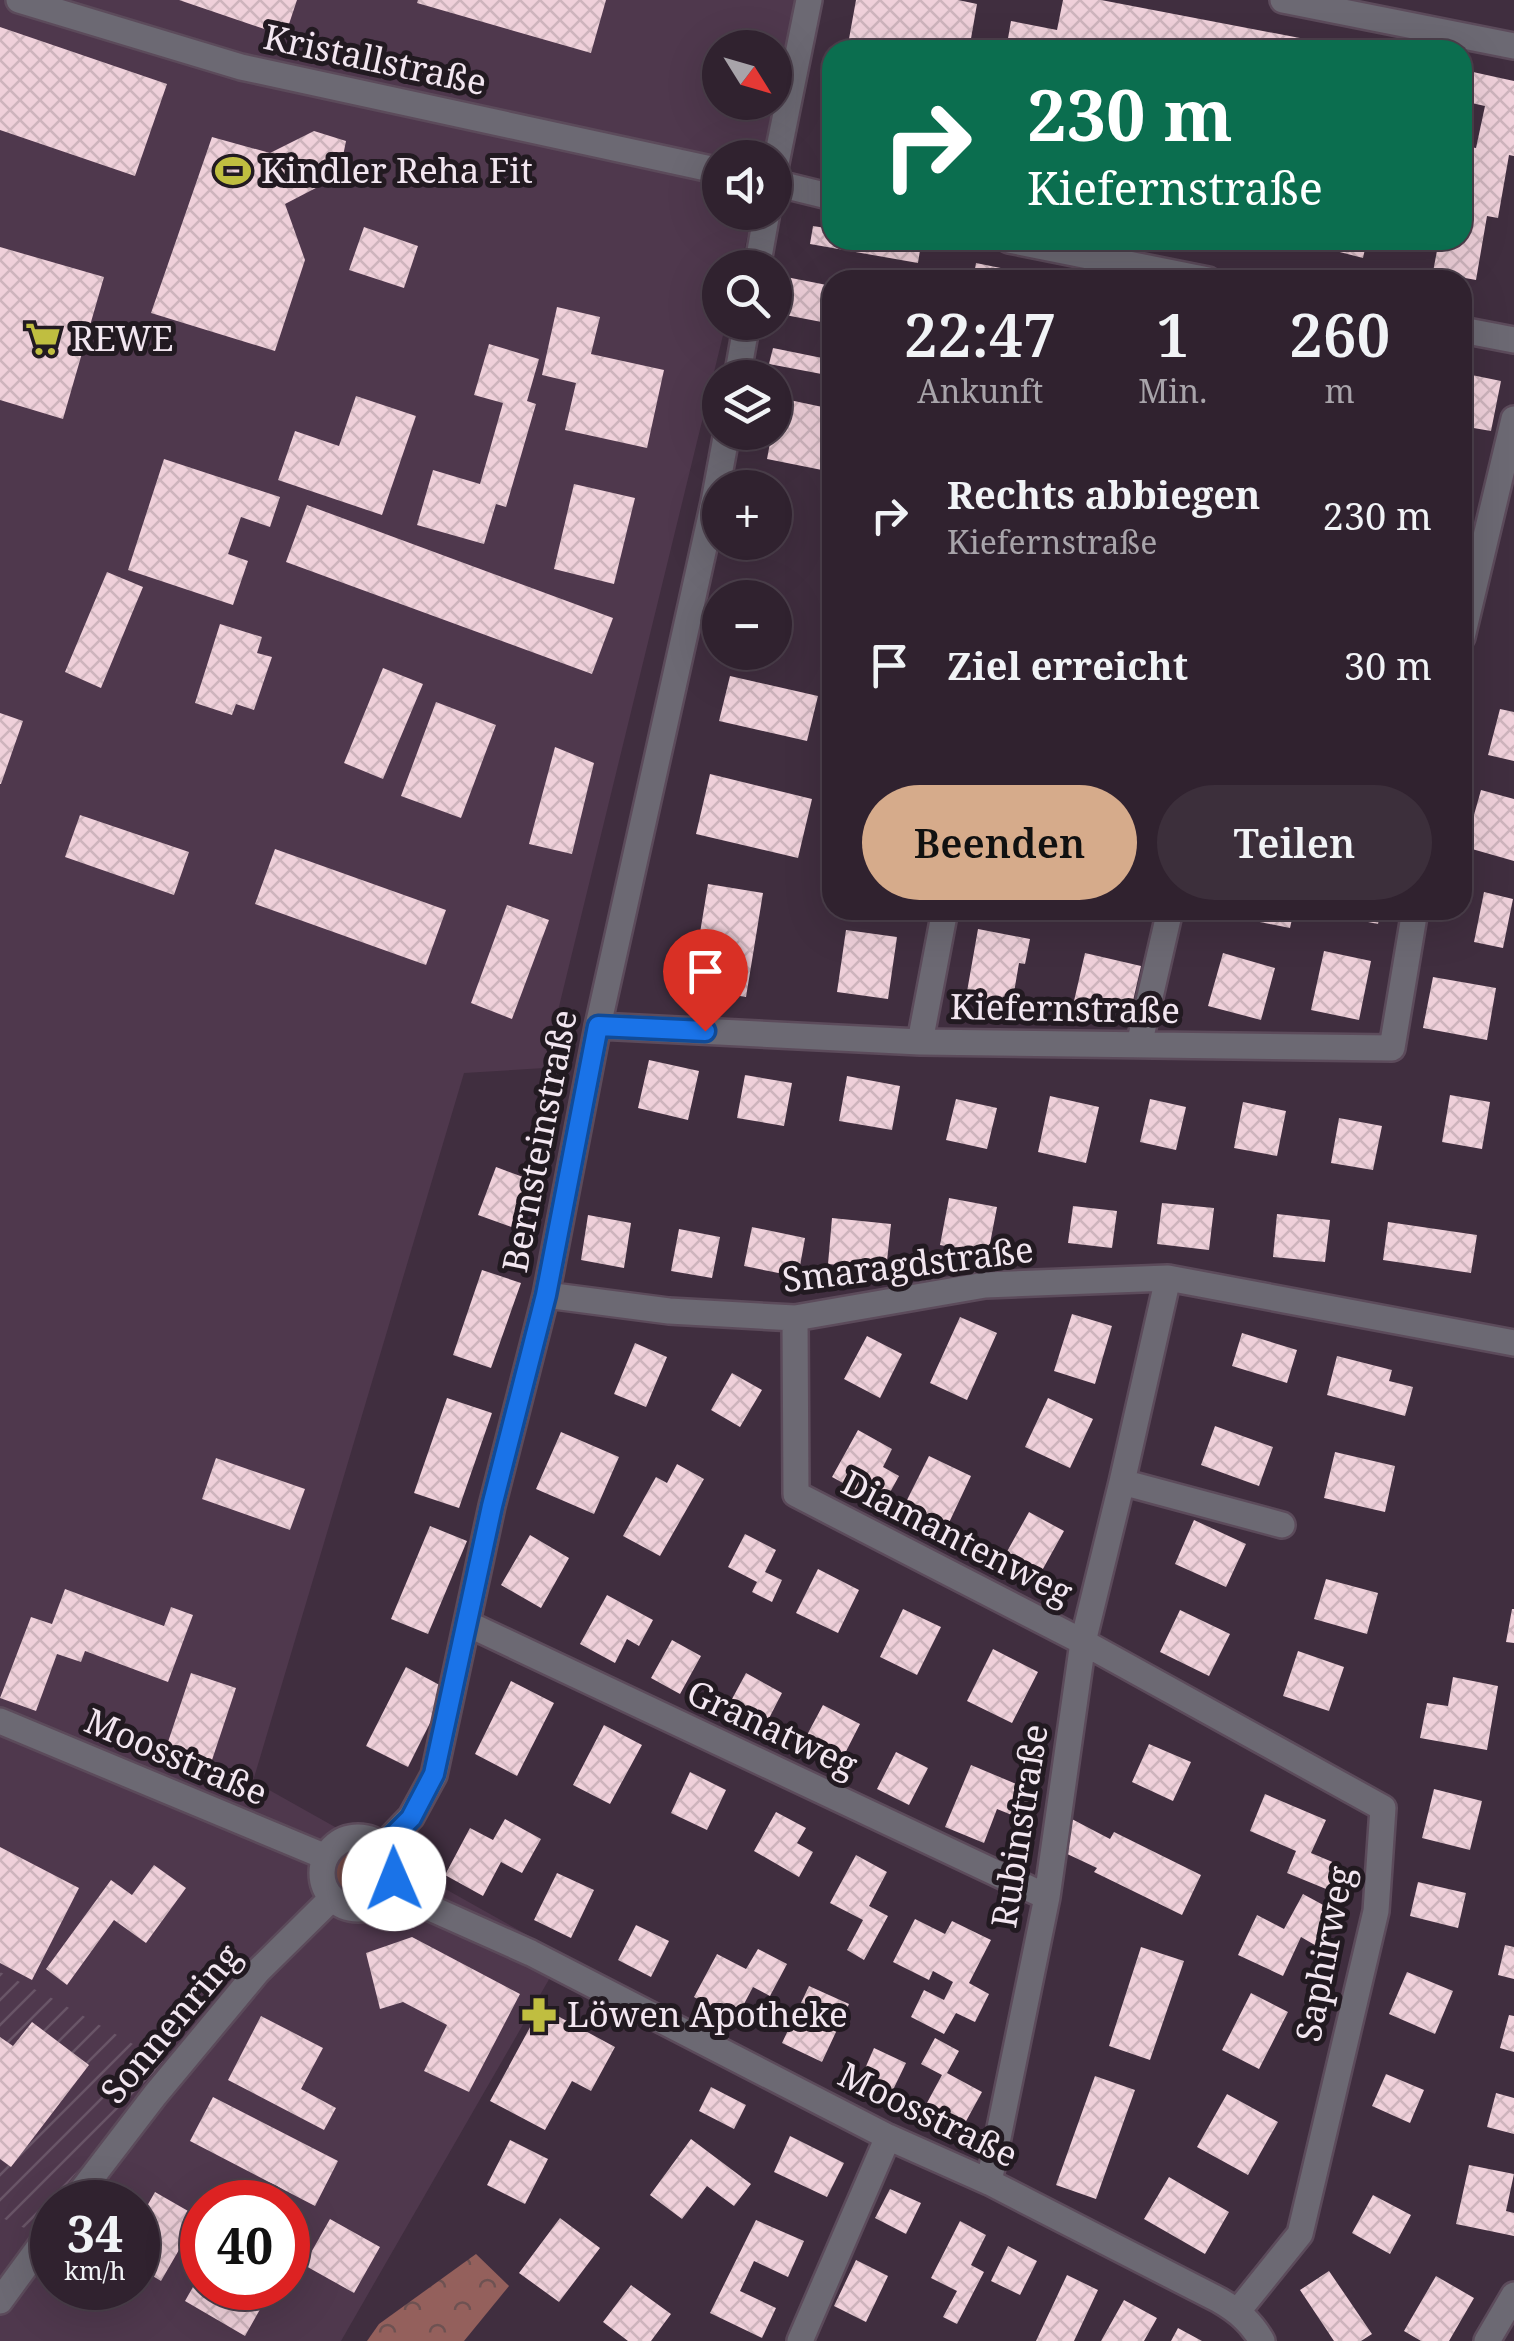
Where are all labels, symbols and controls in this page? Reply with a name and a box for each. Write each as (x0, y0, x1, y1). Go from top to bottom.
street label: Kristallstraße (260, 12, 491, 105)
north arrow (702, 30, 792, 120)
map controls (702, 30, 792, 670)
text: 230 m (1027, 66, 1233, 162)
icon: right (862, 80, 992, 210)
button: sound (702, 140, 792, 230)
place label: Kindler Reha Fit (261, 146, 533, 193)
sports icon: Kindler Reha Fit (214, 152, 252, 190)
text: Kiefernstraße (1027, 157, 1323, 218)
button: search (702, 250, 792, 340)
text: 22:47 (904, 293, 1057, 375)
text: 1 (1156, 293, 1190, 375)
text: 260 (1289, 293, 1390, 375)
place label: REWE (71, 314, 174, 361)
supermarket icon: REWE (24, 320, 62, 358)
button: layers (702, 360, 792, 450)
text: Ankunft (917, 369, 1043, 412)
text: Min. (1138, 369, 1207, 412)
text: m (1324, 369, 1355, 412)
text: Rechts abbiegen (947, 468, 1260, 520)
button: + (702, 470, 792, 560)
icon: right (862, 488, 917, 543)
text: 230 m (1322, 489, 1432, 541)
text: Kiefernstraße (947, 520, 1157, 563)
button: − (702, 580, 792, 670)
icon: arrive (862, 638, 917, 693)
text: Ziel erreicht (947, 639, 1188, 691)
text: 30 m (1344, 639, 1432, 691)
button: Beenden (862, 785, 1137, 900)
button: Teilen (1157, 785, 1432, 900)
pin (663, 929, 748, 1032)
icon: arrive (678, 944, 733, 999)
street label: Kiefernstraße (950, 982, 1180, 1033)
street label: Bernsteinstraße (490, 1006, 587, 1276)
street label: Smaragdstraße (780, 1225, 1036, 1302)
street label: Diamantenweg (834, 1458, 1081, 1615)
street label: Granatweg (680, 1668, 866, 1788)
street label: Moosstraße (78, 1696, 275, 1815)
street label: Rubinstraße (979, 1721, 1058, 1931)
position arrow (342, 1827, 446, 1931)
street label: Saphirweg (1283, 1862, 1364, 2046)
street label: Sonnenring (89, 1933, 251, 2113)
place label: Löwen Apotheke (567, 1990, 848, 2037)
pharmacy icon: Löwen Apotheke (520, 1996, 558, 2034)
street label: Moosstraße (831, 2050, 1026, 2177)
speed limit sign: 40 (180, 2180, 310, 2310)
text: 34 (67, 2199, 123, 2267)
text: km/h (64, 2253, 126, 2287)

